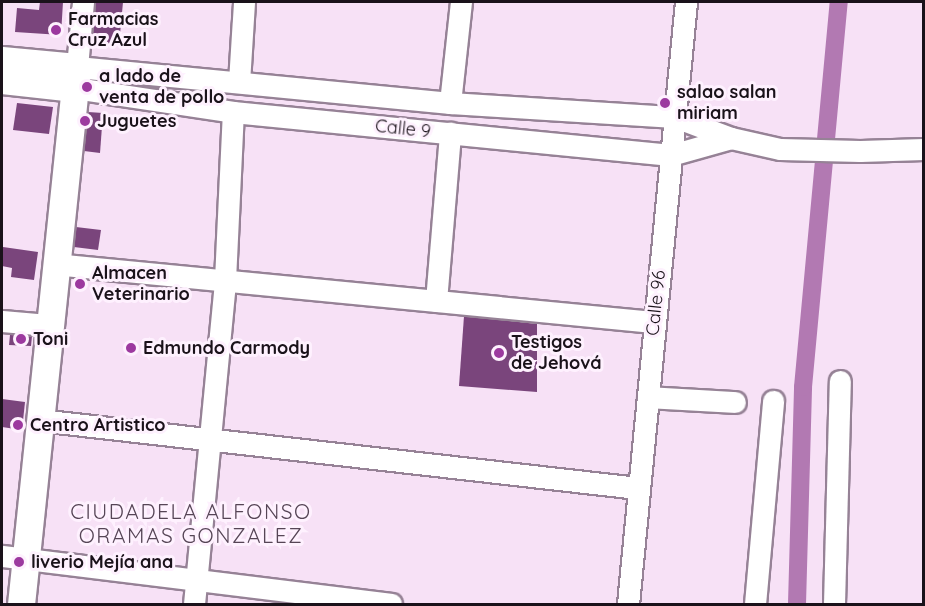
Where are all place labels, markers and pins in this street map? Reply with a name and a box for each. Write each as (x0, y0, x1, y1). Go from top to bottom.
place label: Farmacias Cruz Azul (68, 9, 158, 52)
marker: Farmacias Cruz Azul (49, 23, 63, 37)
place label: a lado de venta de pollo (99, 66, 224, 109)
marker: a lado de venta de pollo (80, 80, 94, 94)
place label: salao salan miriam (677, 82, 777, 124)
marker: salao salan miriam (658, 96, 672, 110)
place label: Juguetes (97, 110, 176, 132)
marker: Juguetes (78, 114, 92, 128)
place label: Almacen Veterinario (92, 263, 190, 306)
marker: Almacen Veterinario (73, 277, 87, 291)
place label: Toni (33, 328, 68, 350)
marker: Toni (14, 332, 28, 346)
place label: Testigos de Jehová (511, 332, 602, 374)
place label: Edmundo Carmody (143, 337, 310, 359)
marker: Edmundo Carmody (124, 341, 138, 355)
marker: Testigos de Jehová (492, 346, 506, 360)
place label: Centro Artistico (30, 414, 165, 436)
marker: Centro Artistico (11, 418, 25, 432)
place label: liverio Mejía ana (31, 551, 173, 573)
marker: liverio Mejía ana (12, 555, 26, 569)

